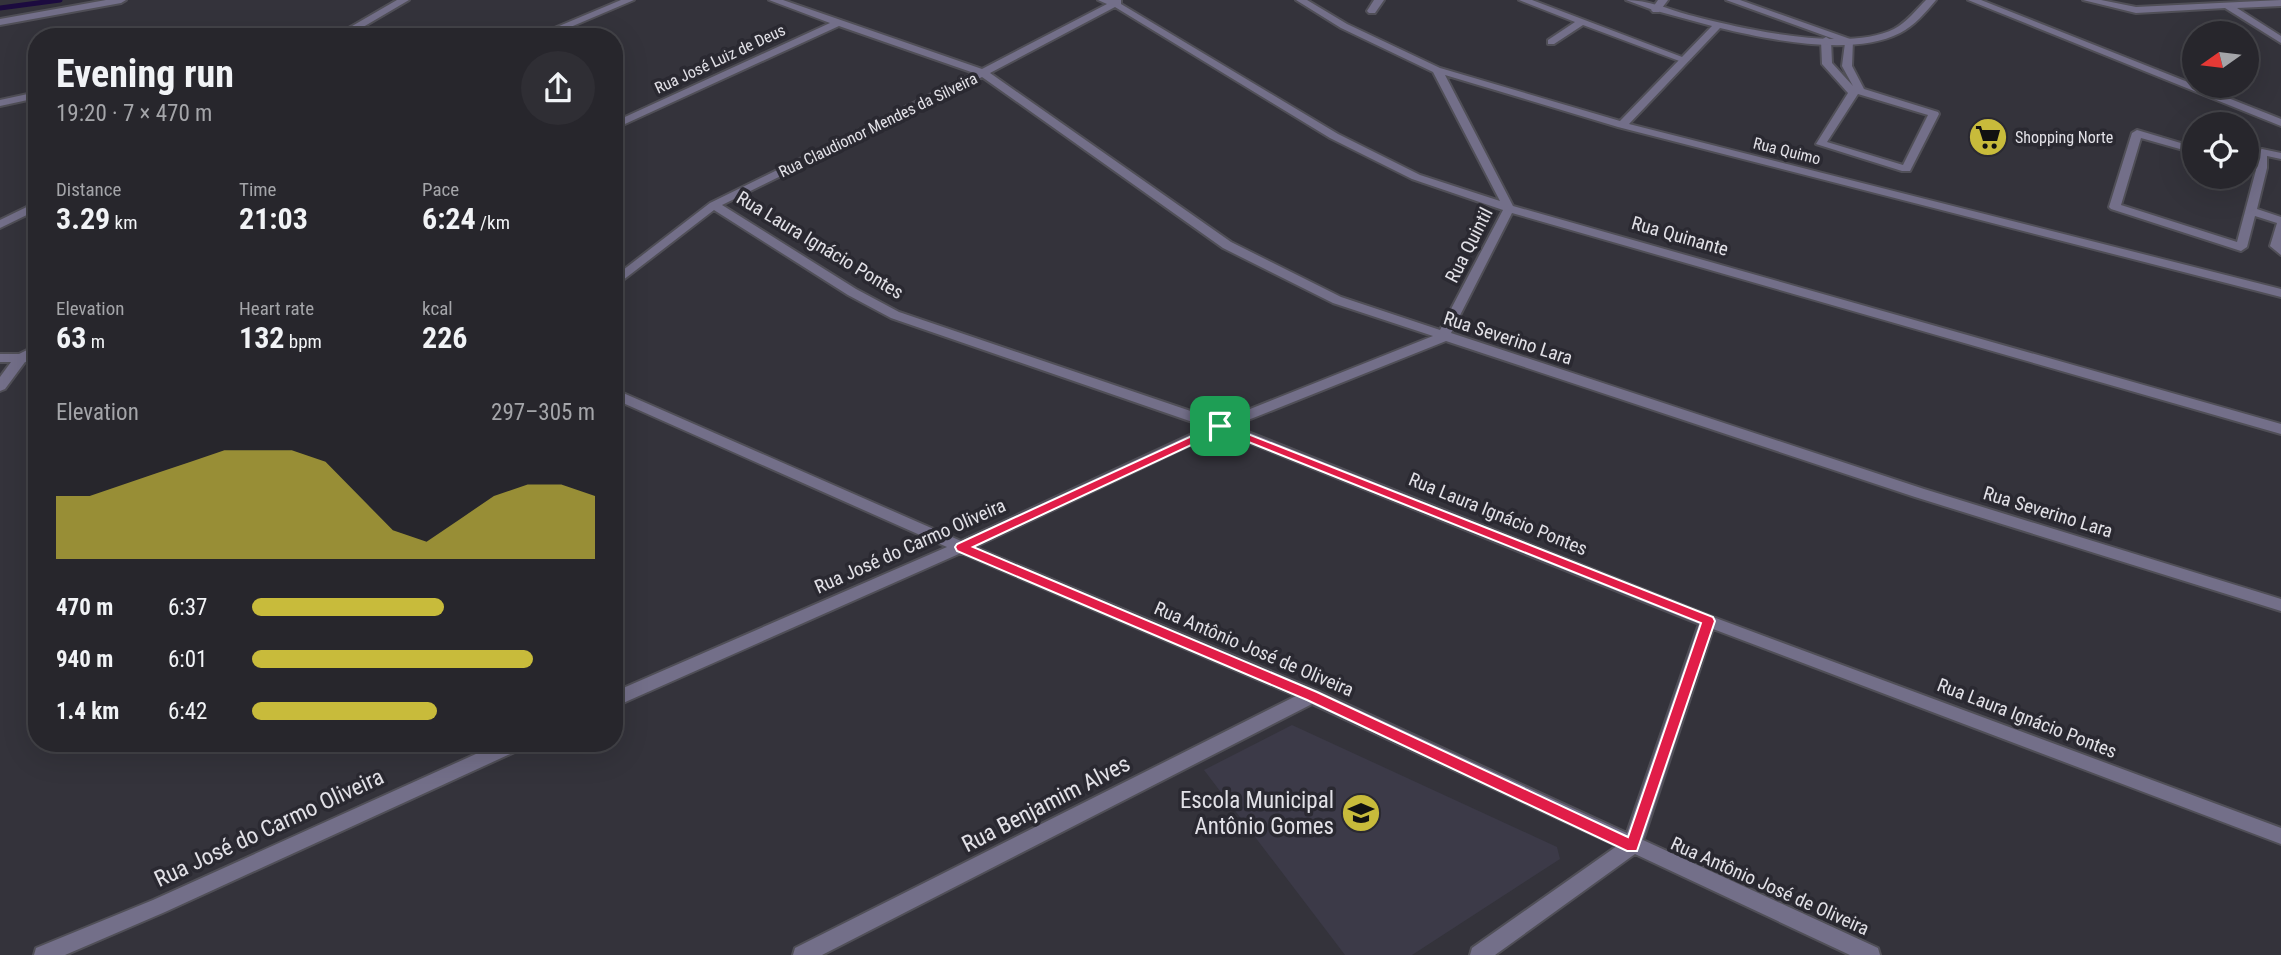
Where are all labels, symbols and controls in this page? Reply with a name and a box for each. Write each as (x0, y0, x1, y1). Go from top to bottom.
street label: Rua José Luiz de Deus (652, 20, 788, 98)
north arrow (2182, 21, 2259, 98)
map controls (2182, 21, 2259, 189)
button: share (521, 51, 595, 125)
text: Evening run (56, 52, 234, 96)
street label: Rua Claudionor Mendes da Silveira (776, 69, 980, 181)
text: 19:20 · 7 × 470 m (56, 100, 212, 127)
button: locate (2182, 112, 2259, 189)
supermarket icon: Shopping Norte (1967, 116, 2009, 158)
place label: Shopping Norte (2015, 128, 2113, 147)
street label: Rua Quimo (1751, 133, 1823, 169)
text: Distance (56, 178, 121, 201)
text: Time (239, 178, 276, 201)
text: Pace (422, 178, 459, 201)
street label: Rua Laura Ignácio Pontes (732, 186, 908, 304)
text: 3.29 (56, 201, 110, 236)
text: 21:03 (239, 201, 308, 236)
text: 6:24 (422, 201, 476, 236)
street label: Rua Quintil (1440, 204, 1498, 286)
text: km (110, 211, 137, 234)
text: /km (476, 211, 510, 234)
street label: Rua Quinante (1629, 211, 1731, 261)
text: Elevation (56, 297, 124, 320)
text: Heart rate (239, 297, 314, 320)
text: kcal (422, 297, 453, 320)
street label: Rua Severino Lara (1441, 306, 1575, 370)
text: 63 (56, 320, 86, 355)
text: 132 (239, 320, 284, 355)
text: 226 (422, 320, 467, 355)
text: m (86, 330, 105, 353)
text: bpm (284, 330, 322, 353)
pin (1190, 396, 1250, 456)
text: Elevation (56, 399, 139, 426)
text: 297–305 m (491, 399, 595, 426)
icon: arrive (1201, 407, 1239, 445)
street label: Rua Laura Ignácio Pontes (1405, 468, 1591, 560)
street label: Rua Severino Lara (1980, 481, 2116, 543)
street label: Rua José do Carmo Oliveira (811, 493, 1009, 599)
text: 470 m (56, 594, 113, 621)
text: 6:37 (168, 594, 207, 621)
street label: Rua Antônio José de Oliveira (1151, 596, 1357, 702)
text: 940 m (56, 646, 113, 673)
text: 6:01 (168, 646, 207, 673)
street label: Rua Laura Ignácio Pontes (1934, 673, 2120, 763)
text: 1.4 km (56, 698, 119, 725)
text: 6:42 (168, 698, 207, 725)
street label: Rua Benjamim Alves (957, 750, 1135, 858)
street label: Rua José do Carmo Oliveira (150, 763, 388, 893)
place label: Escola Municipal Antônio Gomes (1180, 787, 1334, 840)
school or university icon: Escola Municipal Antônio Gomes (1340, 792, 1382, 834)
street label: Rua Antônio José de Oliveira (1667, 832, 1873, 940)

